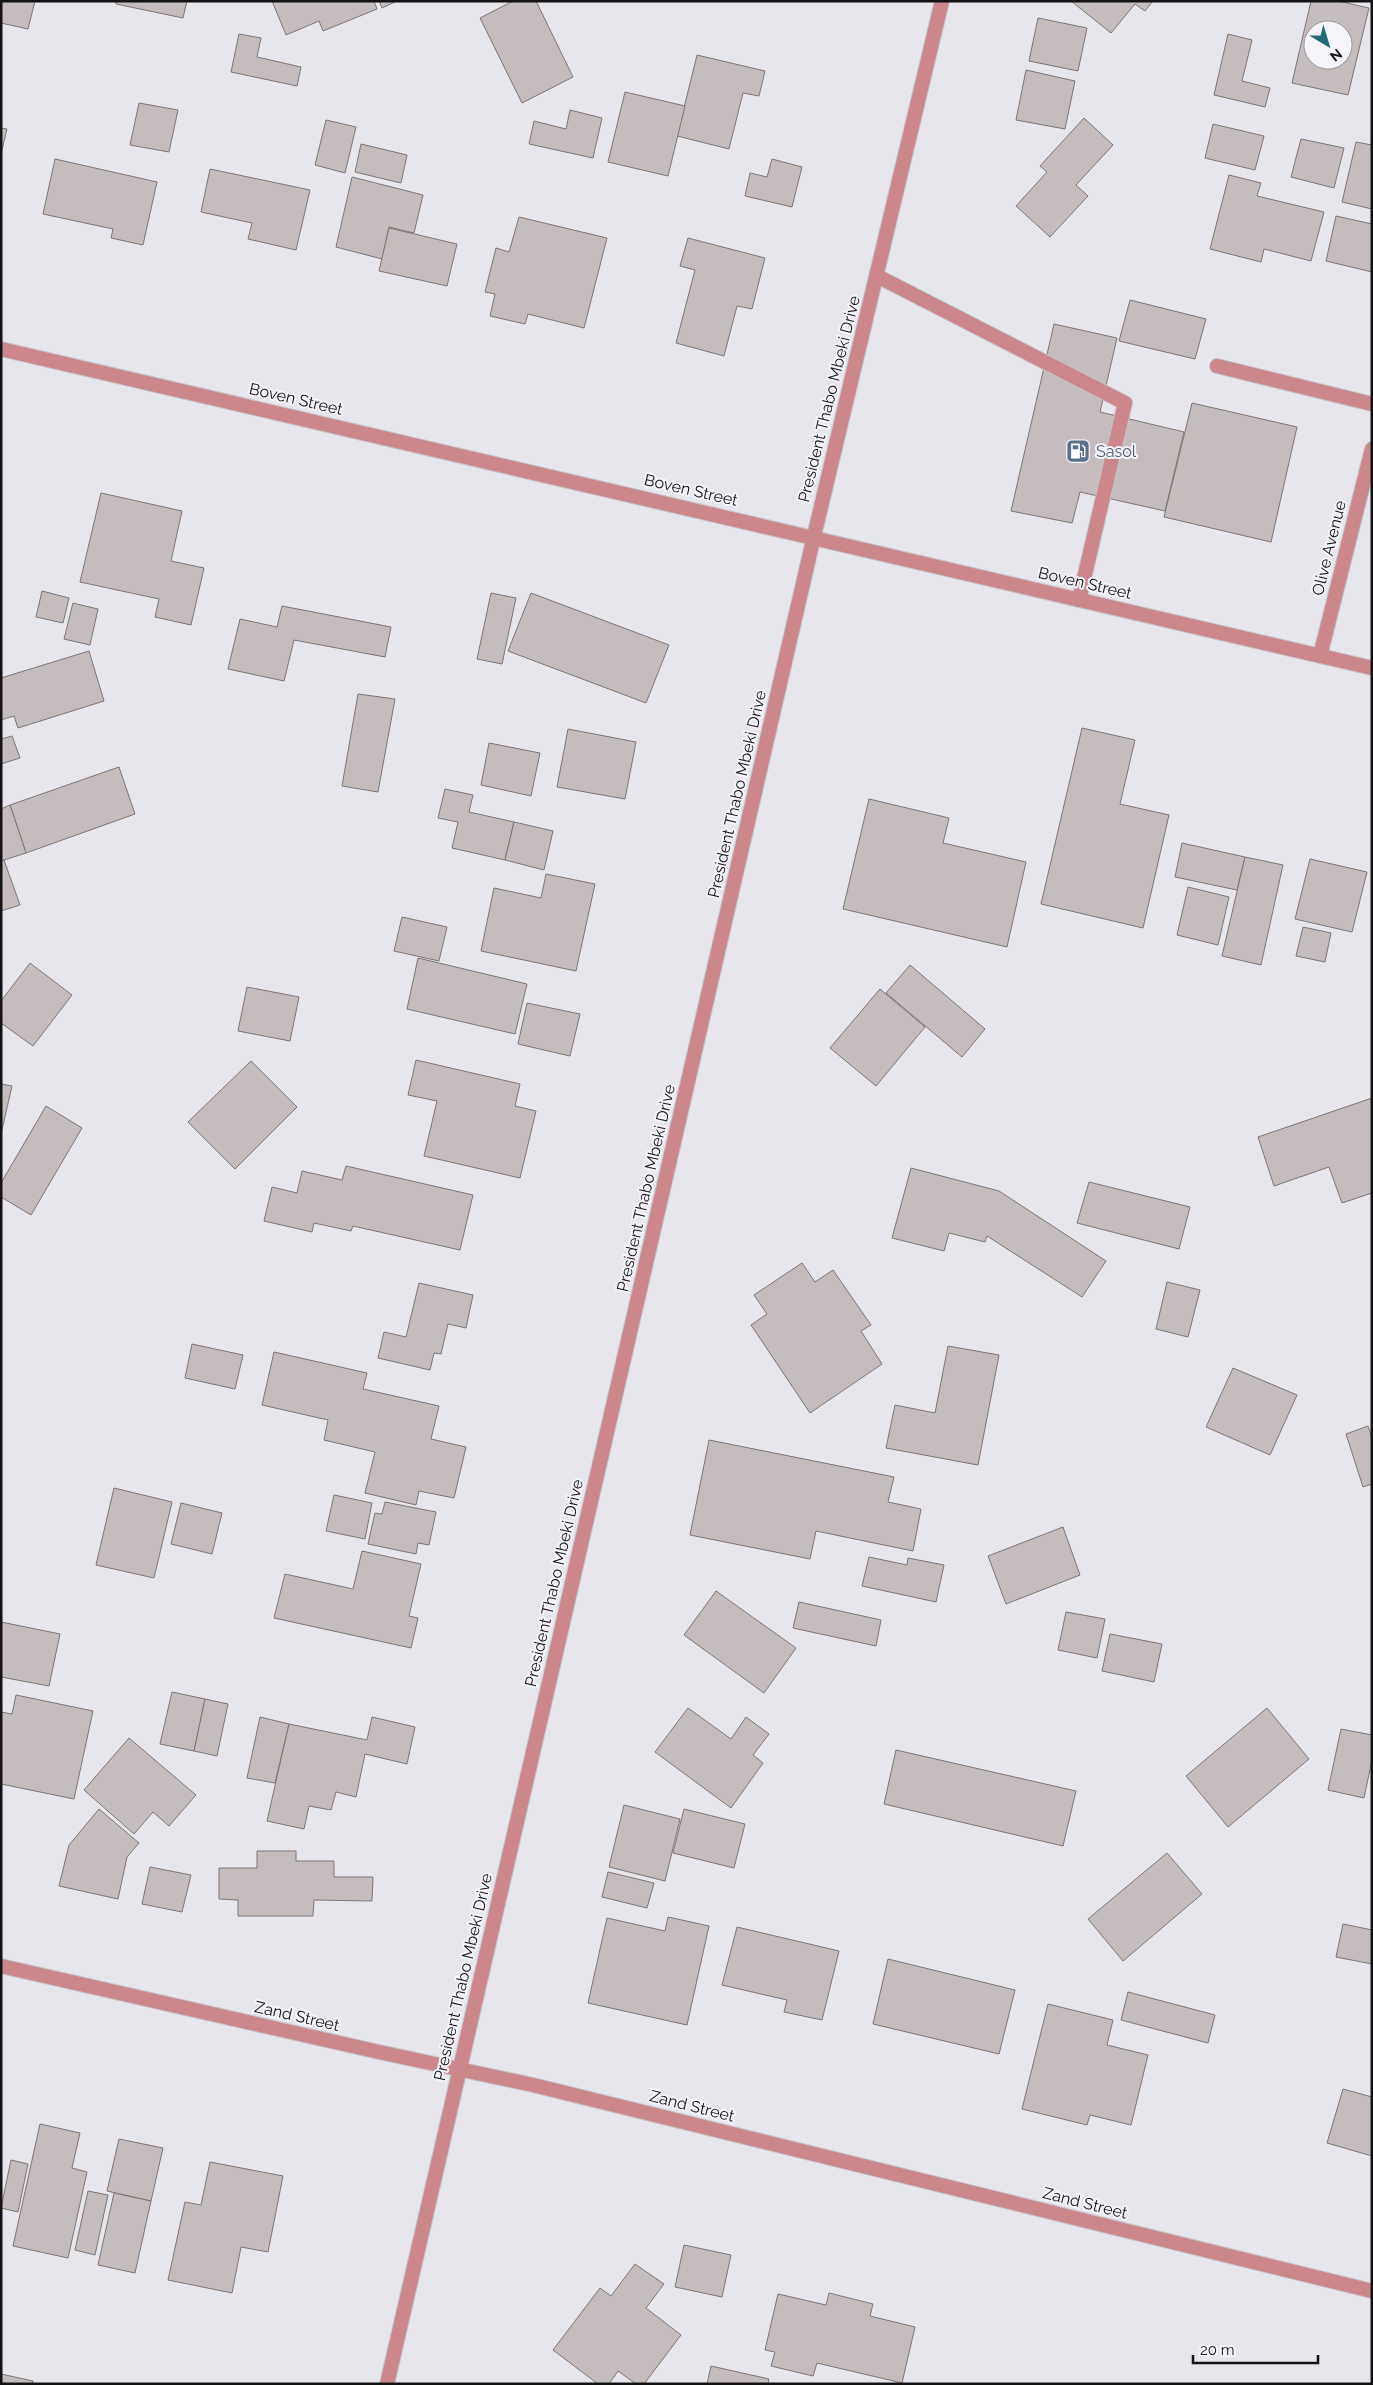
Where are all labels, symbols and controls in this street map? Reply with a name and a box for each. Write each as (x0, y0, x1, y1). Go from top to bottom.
north arrow (1303, 20, 1353, 70)
text: N (1327, 46, 1345, 65)
street label: President Thabo Mbeki Drive (794, 294, 864, 504)
street label: Boven Street (247, 379, 345, 419)
fuel station icon: Sasol (1065, 438, 1091, 464)
place label: Sasol (1096, 442, 1137, 461)
street label: Boven Street (642, 470, 740, 510)
street label: Olive Avenue (1308, 499, 1350, 597)
street label: Boven Street (1036, 563, 1134, 603)
street label: President Thabo Mbeki Drive (704, 688, 770, 900)
street label: President Thabo Mbeki Drive (613, 1082, 679, 1294)
street label: President Thabo Mbeki Drive (521, 1477, 587, 1689)
street label: President Thabo Mbeki Drive (430, 1871, 496, 2083)
street label: Zand Street (253, 1997, 342, 2035)
street label: Zand Street (648, 2086, 737, 2126)
street label: Zand Street (1041, 2183, 1130, 2223)
scale bar (1193, 2332, 1318, 2364)
text: 20 m (1200, 2341, 1235, 2359)

